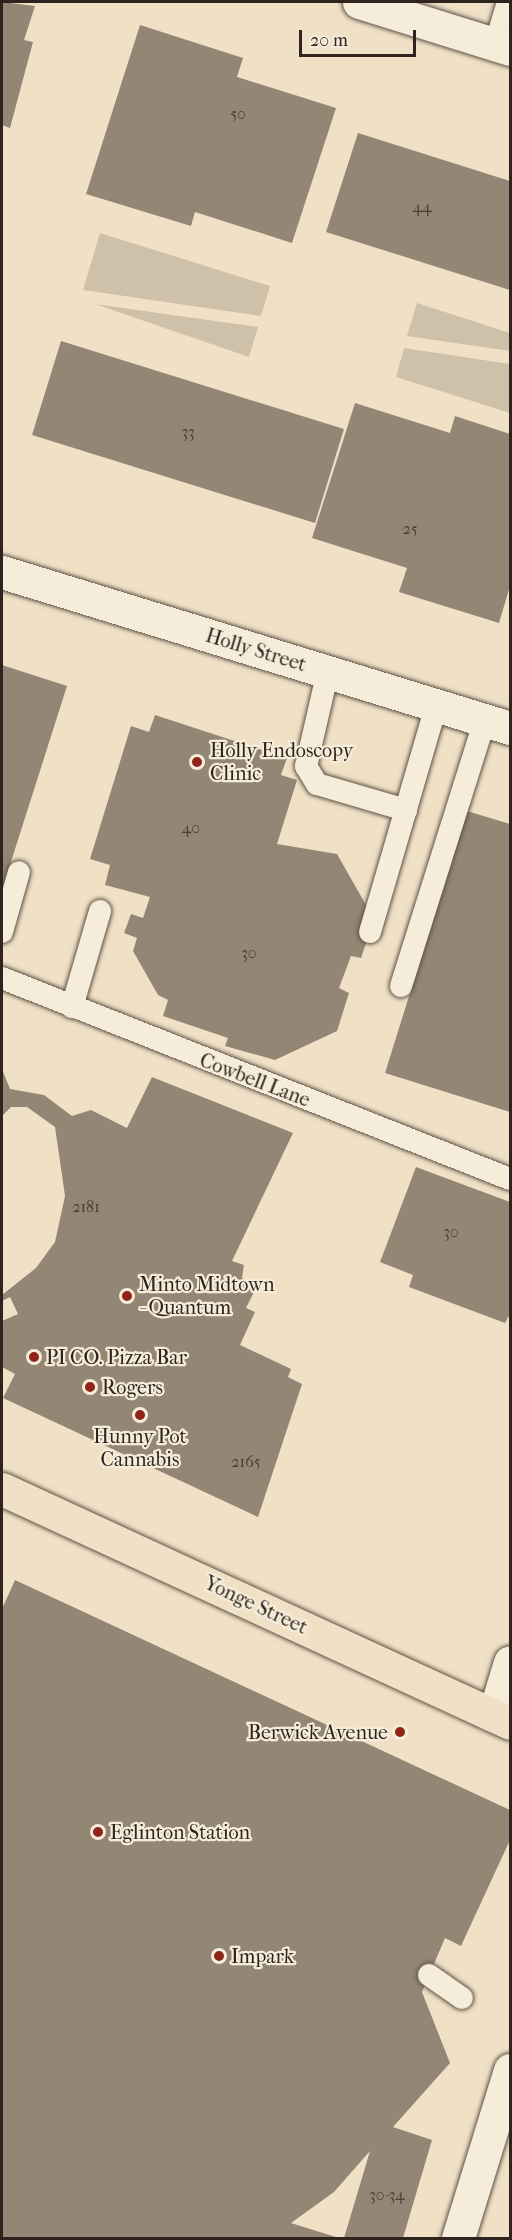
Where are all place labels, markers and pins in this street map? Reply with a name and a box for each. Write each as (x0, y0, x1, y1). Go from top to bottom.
place label: Holly Endoscopy Clinic (210, 738, 353, 785)
marker: Holly Endoscopy Clinic (188, 753, 206, 771)
place label: Minto Midtown - Quantum (139, 1272, 275, 1319)
marker: Minto Midtown - Quantum (120, 1289, 134, 1303)
place label: PI CO. Pizza Bar (46, 1345, 187, 1369)
marker: PI CO. Pizza Bar (27, 1350, 41, 1364)
place label: Rogers (102, 1375, 163, 1399)
marker: Rogers (83, 1380, 97, 1394)
marker: Hunny Pot Cannabis (133, 1408, 147, 1422)
place label: Hunny Pot Cannabis (93, 1424, 187, 1471)
place label: Berwick Avenue (248, 1720, 388, 1744)
marker: Berwick Avenue (393, 1725, 407, 1739)
place label: Eglinton Station (110, 1820, 250, 1844)
marker: Eglinton Station (91, 1825, 105, 1839)
place label: Impark (231, 1944, 294, 1968)
marker: Impark (212, 1949, 226, 1963)

